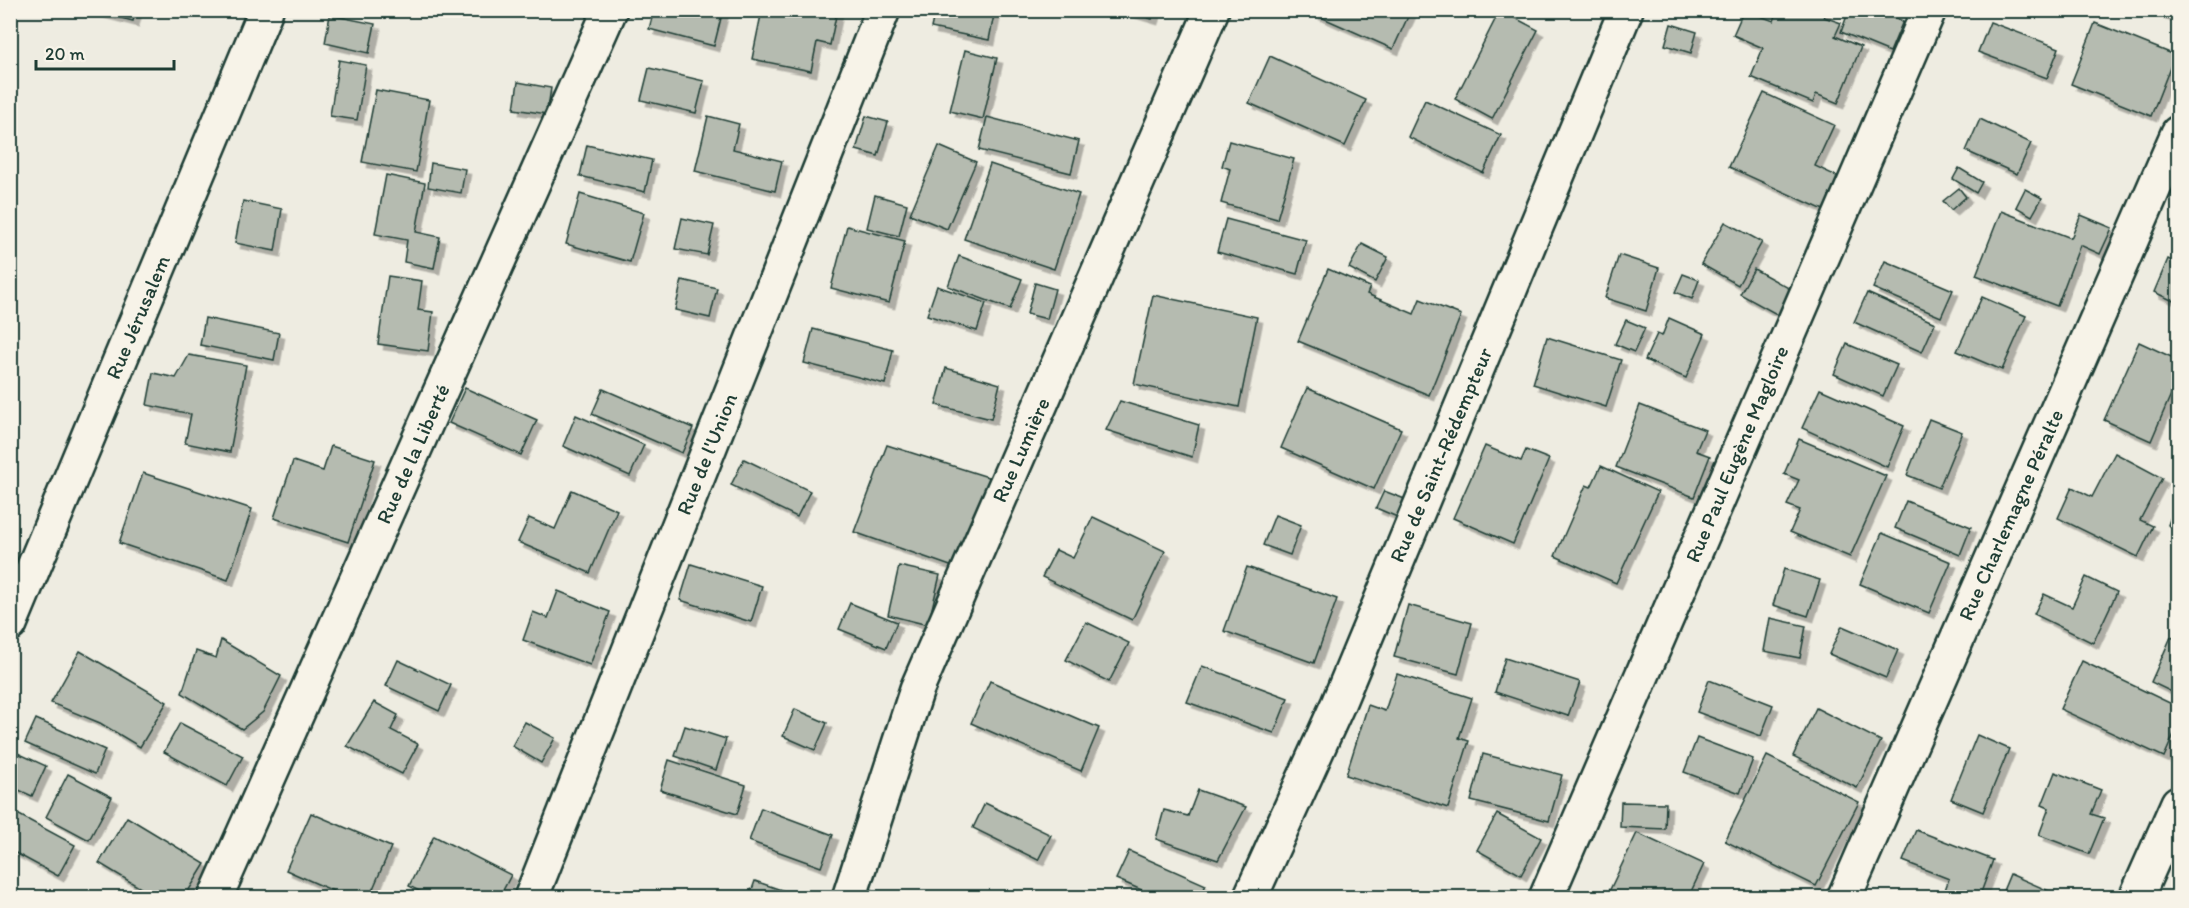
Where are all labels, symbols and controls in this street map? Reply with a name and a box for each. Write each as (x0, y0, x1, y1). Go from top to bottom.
scale bar (36, 33, 174, 71)
text: 20 m (45, 43, 85, 65)
street label: Rue Jérusalem (100, 251, 175, 383)
street label: Rue Paul Eugène Magloire (1679, 342, 1794, 566)
street label: Rue de Saint-Rédempteur (1384, 343, 1497, 566)
street label: Rue de la Liberté (371, 380, 455, 528)
street label: Rue de l'Union (671, 389, 742, 518)
street label: Rue Lumière (986, 393, 1055, 506)
street label: Rue Charlemagne Péralte (1953, 405, 2068, 624)

